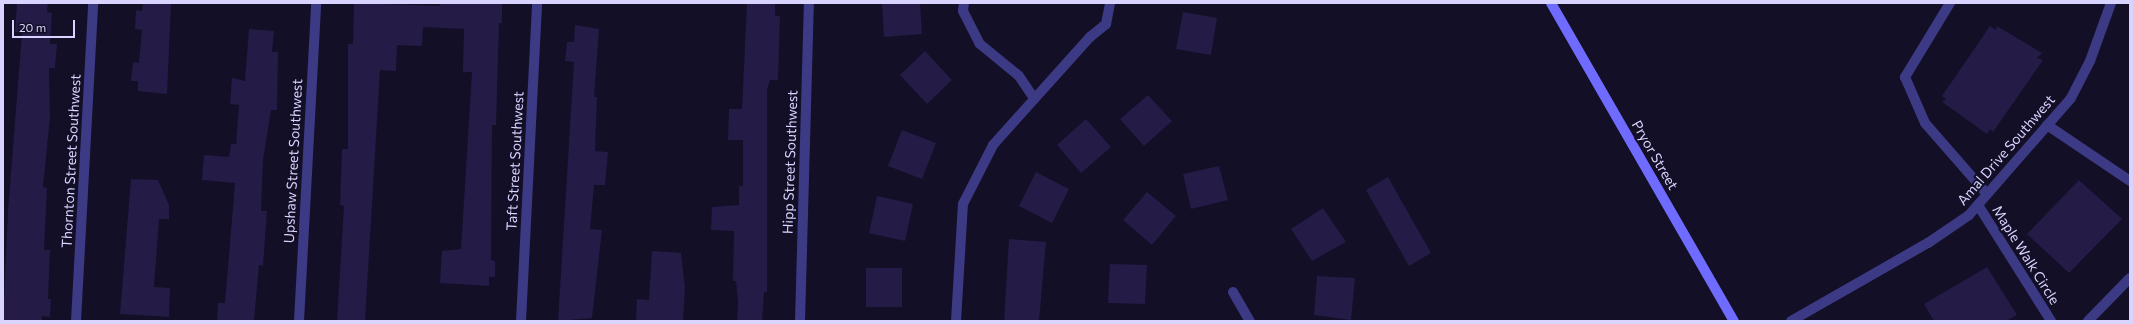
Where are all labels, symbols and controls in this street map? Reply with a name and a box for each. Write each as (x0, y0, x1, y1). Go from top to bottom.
scale bar (14, 12, 77, 38)
text: 20 m (19, 20, 46, 34)
street label: Thornton Street Southwest (58, 74, 84, 248)
street label: Upshaw Street Southwest (280, 78, 306, 244)
street label: Hipp Street Southwest (779, 90, 801, 234)
street label: Taft Street Southwest (503, 91, 527, 231)
street label: Amal Drive Southwest (1954, 92, 2058, 208)
street label: Pryor Street (1628, 117, 1682, 193)
street label: Maple Walk Circle (1989, 202, 2063, 308)

